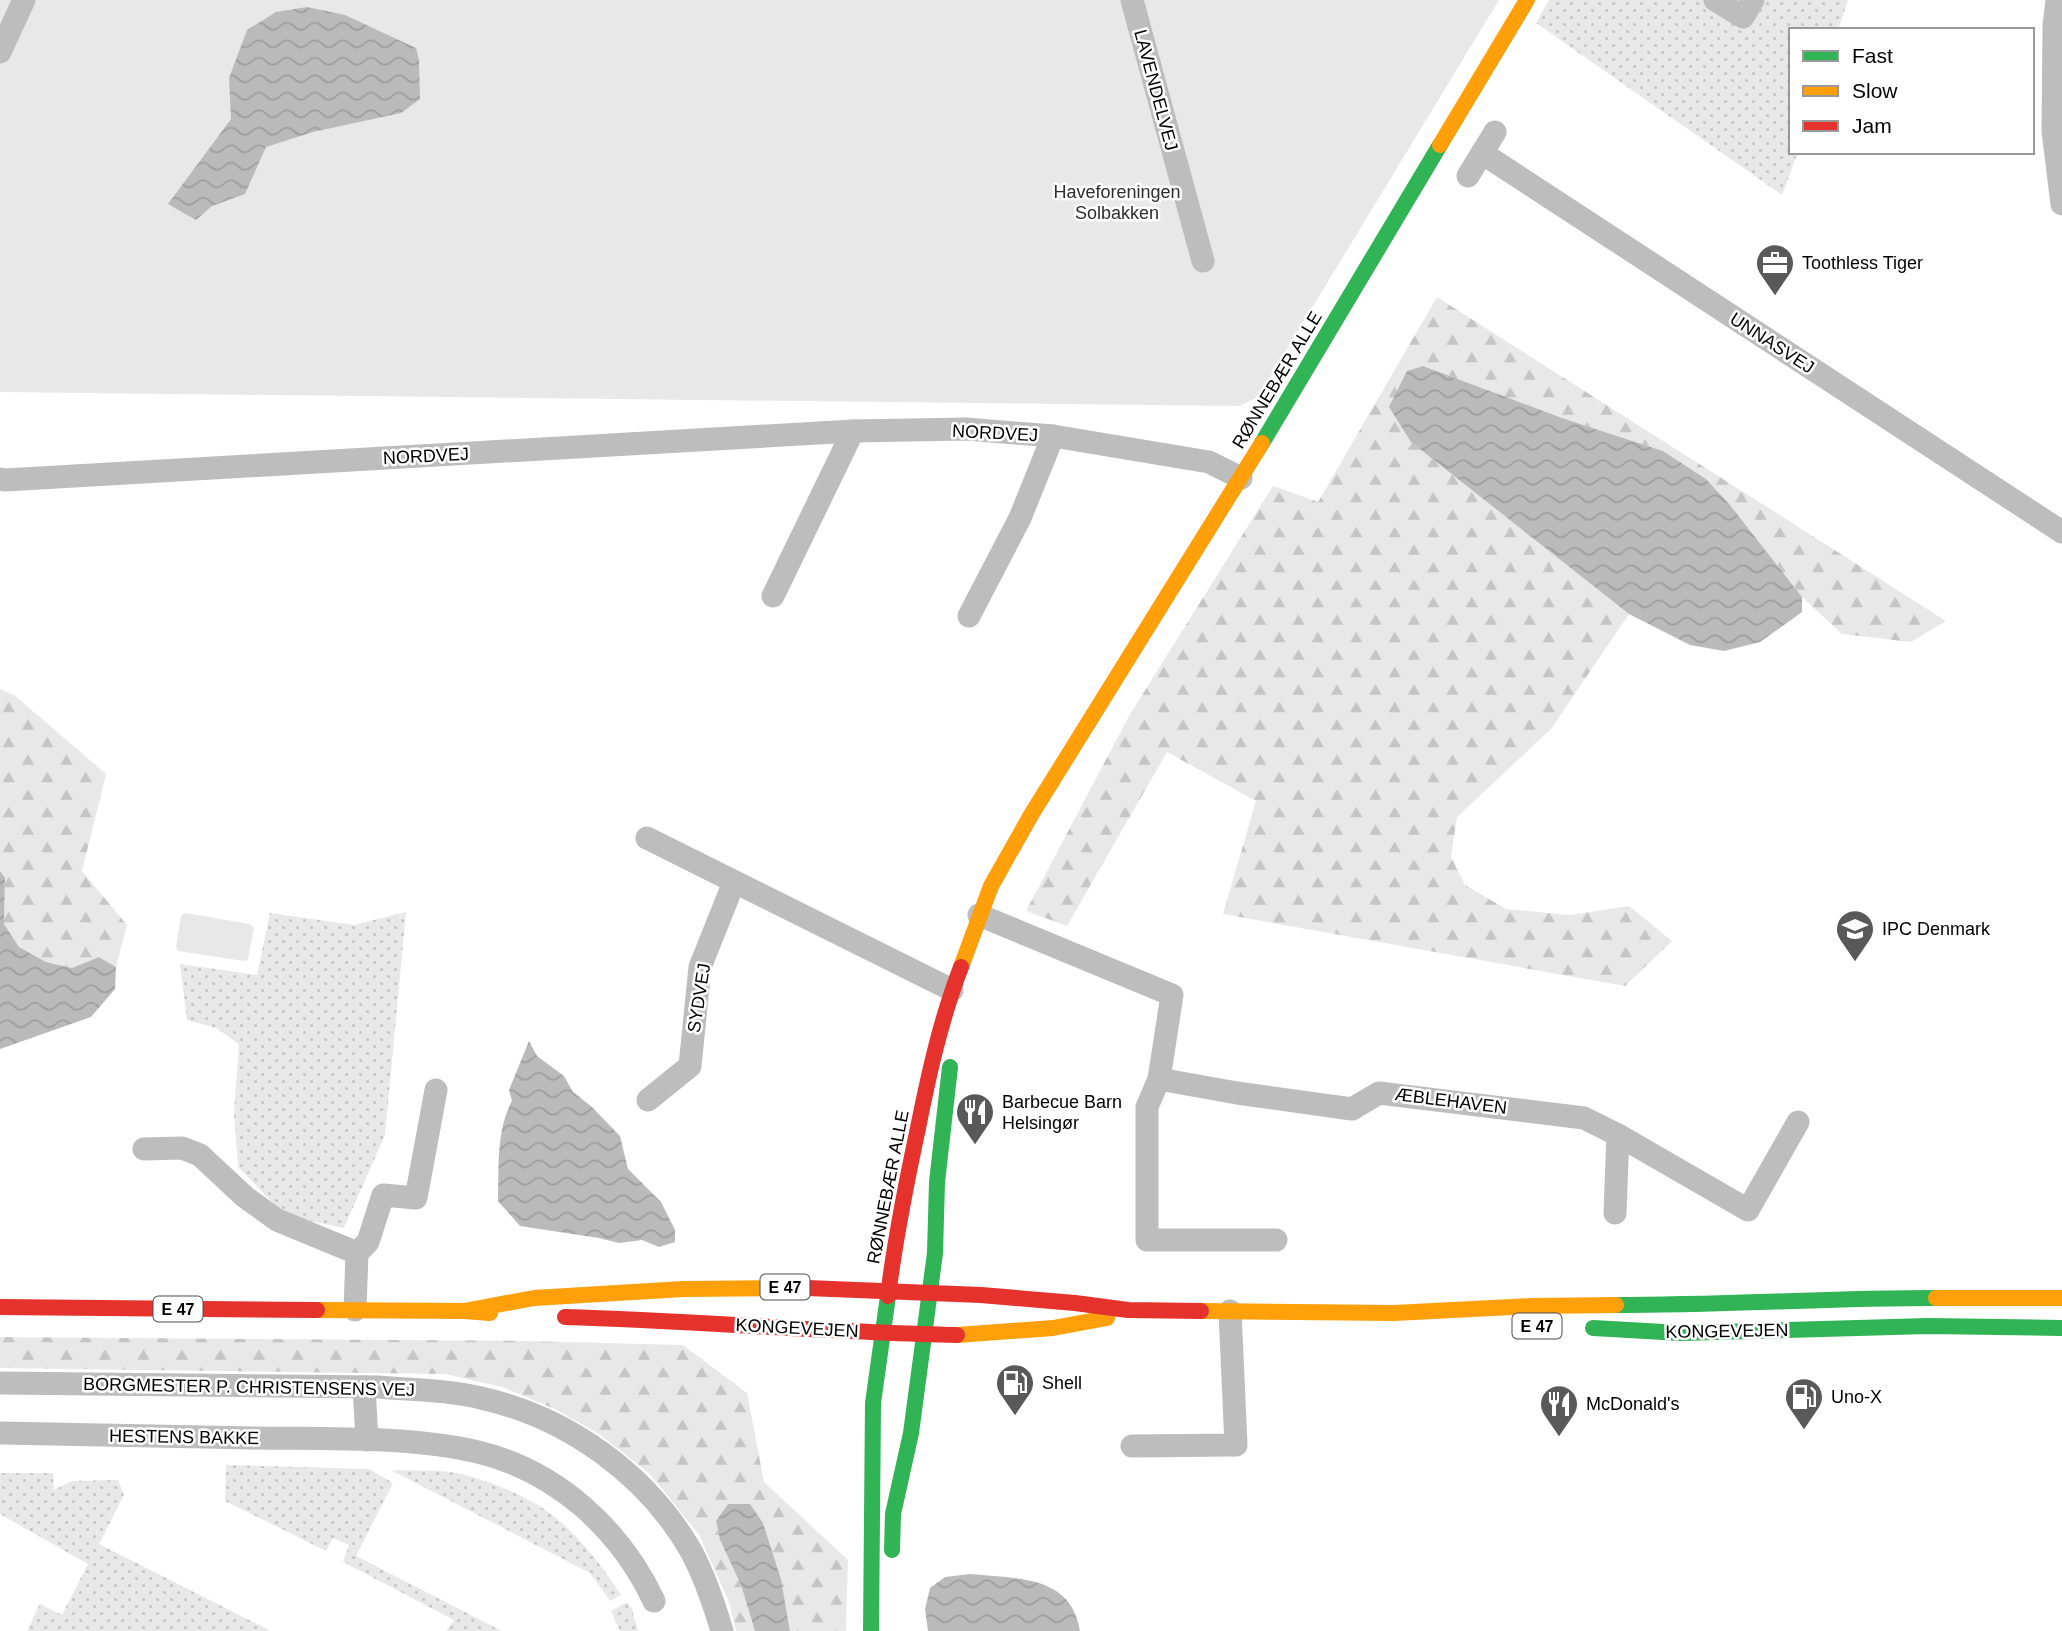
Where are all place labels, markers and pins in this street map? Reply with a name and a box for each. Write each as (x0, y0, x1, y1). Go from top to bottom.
office icon: Toothless Tiger (1754, 242, 1796, 297)
place label: Toothless Tiger (1802, 253, 1923, 273)
school or university icon: IPC Denmark (1834, 908, 1876, 963)
place label: IPC Denmark (1882, 919, 1991, 939)
restaurant icon: Barbecue Barn Helsingør (954, 1091, 996, 1146)
place label: Barbecue Barn Helsingør (1002, 1092, 1122, 1133)
fuel station icon: Shell (994, 1362, 1036, 1417)
place label: Shell (1042, 1373, 1082, 1393)
fuel station icon: Uno-X (1783, 1376, 1825, 1431)
restaurant icon: McDonald's (1538, 1383, 1580, 1438)
place label: Uno-X (1831, 1387, 1882, 1407)
place label: McDonald's (1586, 1394, 1679, 1414)

